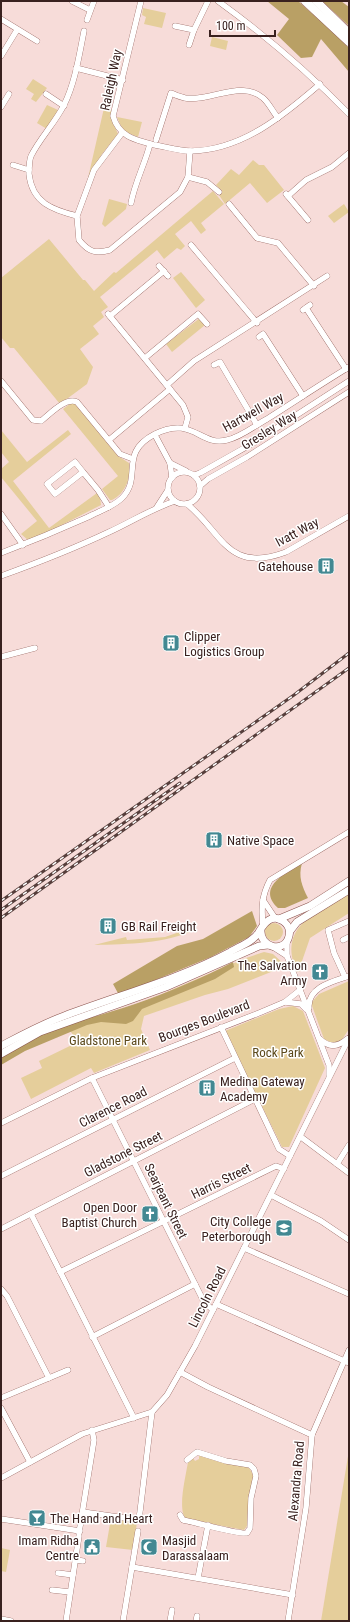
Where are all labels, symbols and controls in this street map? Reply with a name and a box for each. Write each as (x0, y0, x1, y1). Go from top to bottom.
scale bar (210, 12, 275, 38)
text: 100 m (216, 19, 246, 33)
street label: Raleigh Way (97, 48, 125, 112)
street label: Hartwell Way (220, 389, 287, 435)
street label: Gresley Way (239, 407, 300, 453)
street label: Ivatt Way (273, 514, 322, 550)
building icon: Gatehouse (316, 556, 336, 576)
place label: Gatehouse (258, 559, 313, 574)
place label: Clipper Logistics Group (184, 629, 265, 659)
building icon: Clipper Logistics Group (161, 633, 181, 653)
building icon: Native Space (204, 830, 224, 850)
place label: Native Space (227, 833, 294, 848)
building icon: GB Rail Freight (98, 916, 118, 936)
place label: GB Rail Freight (121, 919, 197, 934)
place label: The Salvation Army (238, 958, 308, 988)
church icon: The Salvation Army (310, 962, 330, 982)
street label: Bourges Boulevard (156, 997, 252, 1045)
park label: Gladstone Park (69, 1033, 147, 1048)
park label: Rock Park (252, 1045, 304, 1060)
place label: Medina Gateway Academy (220, 1074, 305, 1104)
building icon: Medina Gateway Academy (197, 1078, 217, 1098)
street label: Clarence Road (77, 1084, 149, 1130)
street label: Gladstone Street (82, 1128, 165, 1180)
street label: Harris Street (189, 1160, 253, 1202)
street label: Searjeant Street (141, 1161, 191, 1241)
place label: Open Door Baptist Church (62, 1200, 137, 1230)
church icon: Open Door Baptist Church (140, 1204, 160, 1224)
place label: City College Peterborough (202, 1214, 271, 1244)
school or university icon: City College Peterborough (274, 1218, 294, 1238)
street label: Lincoln Road (185, 1264, 229, 1330)
street label: Alexandra Road (285, 1440, 307, 1522)
bar icon: The Hand and Heart (27, 1508, 47, 1528)
place label: The Hand and Heart (50, 1511, 153, 1526)
place label: Imam Ridha Centre (18, 1533, 79, 1563)
place label: Masjid Darassalaam (162, 1533, 229, 1563)
public building icon: Imam Ridha Centre (82, 1537, 102, 1557)
mosque icon: Masjid Darassalaam (139, 1537, 159, 1557)

